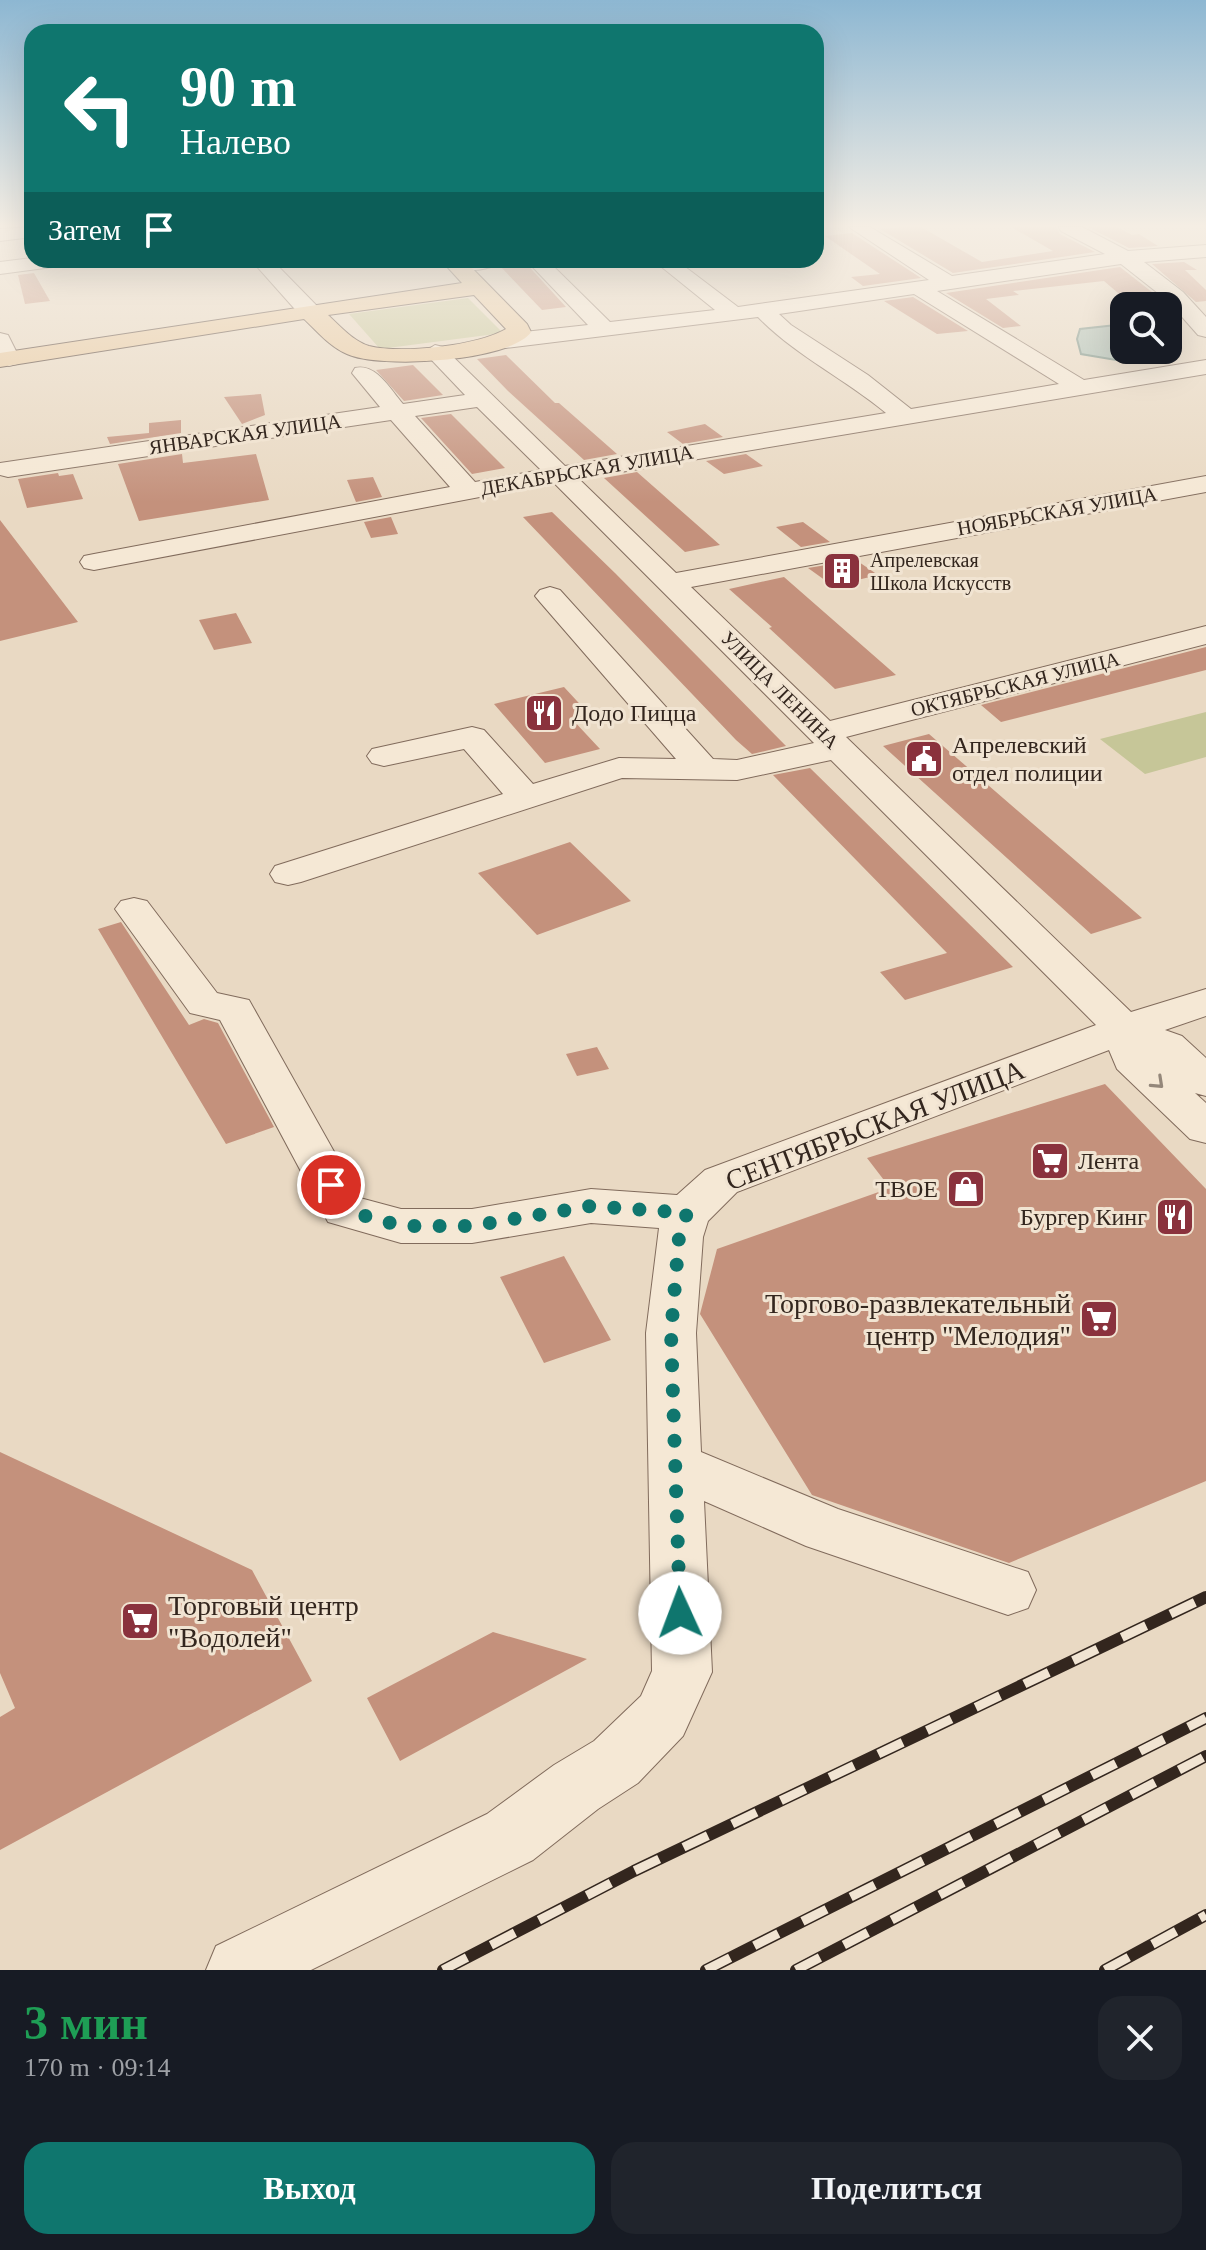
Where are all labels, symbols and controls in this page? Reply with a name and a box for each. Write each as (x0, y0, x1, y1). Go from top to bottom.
icon: left (48, 56, 152, 160)
text: 90 m (180, 56, 297, 118)
text: Налево (180, 122, 291, 162)
icon: arrive (137, 208, 181, 252)
text: Затем (48, 213, 121, 246)
map controls (1110, 292, 1182, 364)
button: search (1110, 292, 1182, 364)
street label: ЯНВАРСКАЯ УЛИЦА (147, 410, 343, 459)
street label: ДЕКАБРЬСКАЯ УЛИЦА (479, 440, 696, 501)
street label: НОЯБРЬСКАЯ УЛИЦА (955, 482, 1159, 540)
place label: Апрелевская Школа Искусств (870, 549, 1011, 595)
building icon: Апрелевская Школа Искусств (821, 550, 863, 592)
street label: УЛИЦА ЛЕНИНА (716, 627, 844, 755)
street label: ОКТЯБРЬСКАЯ УЛИЦА (908, 647, 1122, 722)
restaurant icon: Додо Пицца (523, 692, 565, 734)
place label: Додо Пицца (572, 700, 697, 726)
place label: Апрелевский отдел полиции (952, 732, 1103, 786)
public building icon: Апрелевский отдел полиции (903, 738, 945, 780)
street label: СЕНТЯБРЬСКАЯ УЛИЦА (721, 1053, 1029, 1196)
one-way arrow (1148, 1073, 1163, 1087)
supermarket icon: Лента (1029, 1140, 1071, 1182)
place label: Лента (1078, 1148, 1139, 1174)
pin (297, 1151, 365, 1219)
icon: arrive (309, 1163, 353, 1207)
shop icon: ТВОЕ (945, 1168, 987, 1210)
place label: ТВОЕ (875, 1176, 938, 1202)
restaurant icon: Бургер Кинг (1154, 1196, 1196, 1238)
place label: Бургер Кинг (1020, 1204, 1147, 1230)
place label: Торгово-развлекательный центр "Мелодия" (765, 1288, 1071, 1351)
supermarket icon: Торгово-развлекательный центр "Мелодия" (1078, 1298, 1120, 1340)
position arrow (638, 1571, 722, 1655)
place label: Торговый центр "Водолей" (168, 1590, 359, 1653)
supermarket icon: Торговый центр "Водолей" (119, 1600, 161, 1642)
text: 3 мин (24, 1996, 148, 2049)
button: close (1098, 1996, 1182, 2080)
text: 170 m · 09:14 (24, 2053, 171, 2082)
button: Выход (24, 2142, 595, 2234)
button: Поделиться (611, 2142, 1182, 2234)

